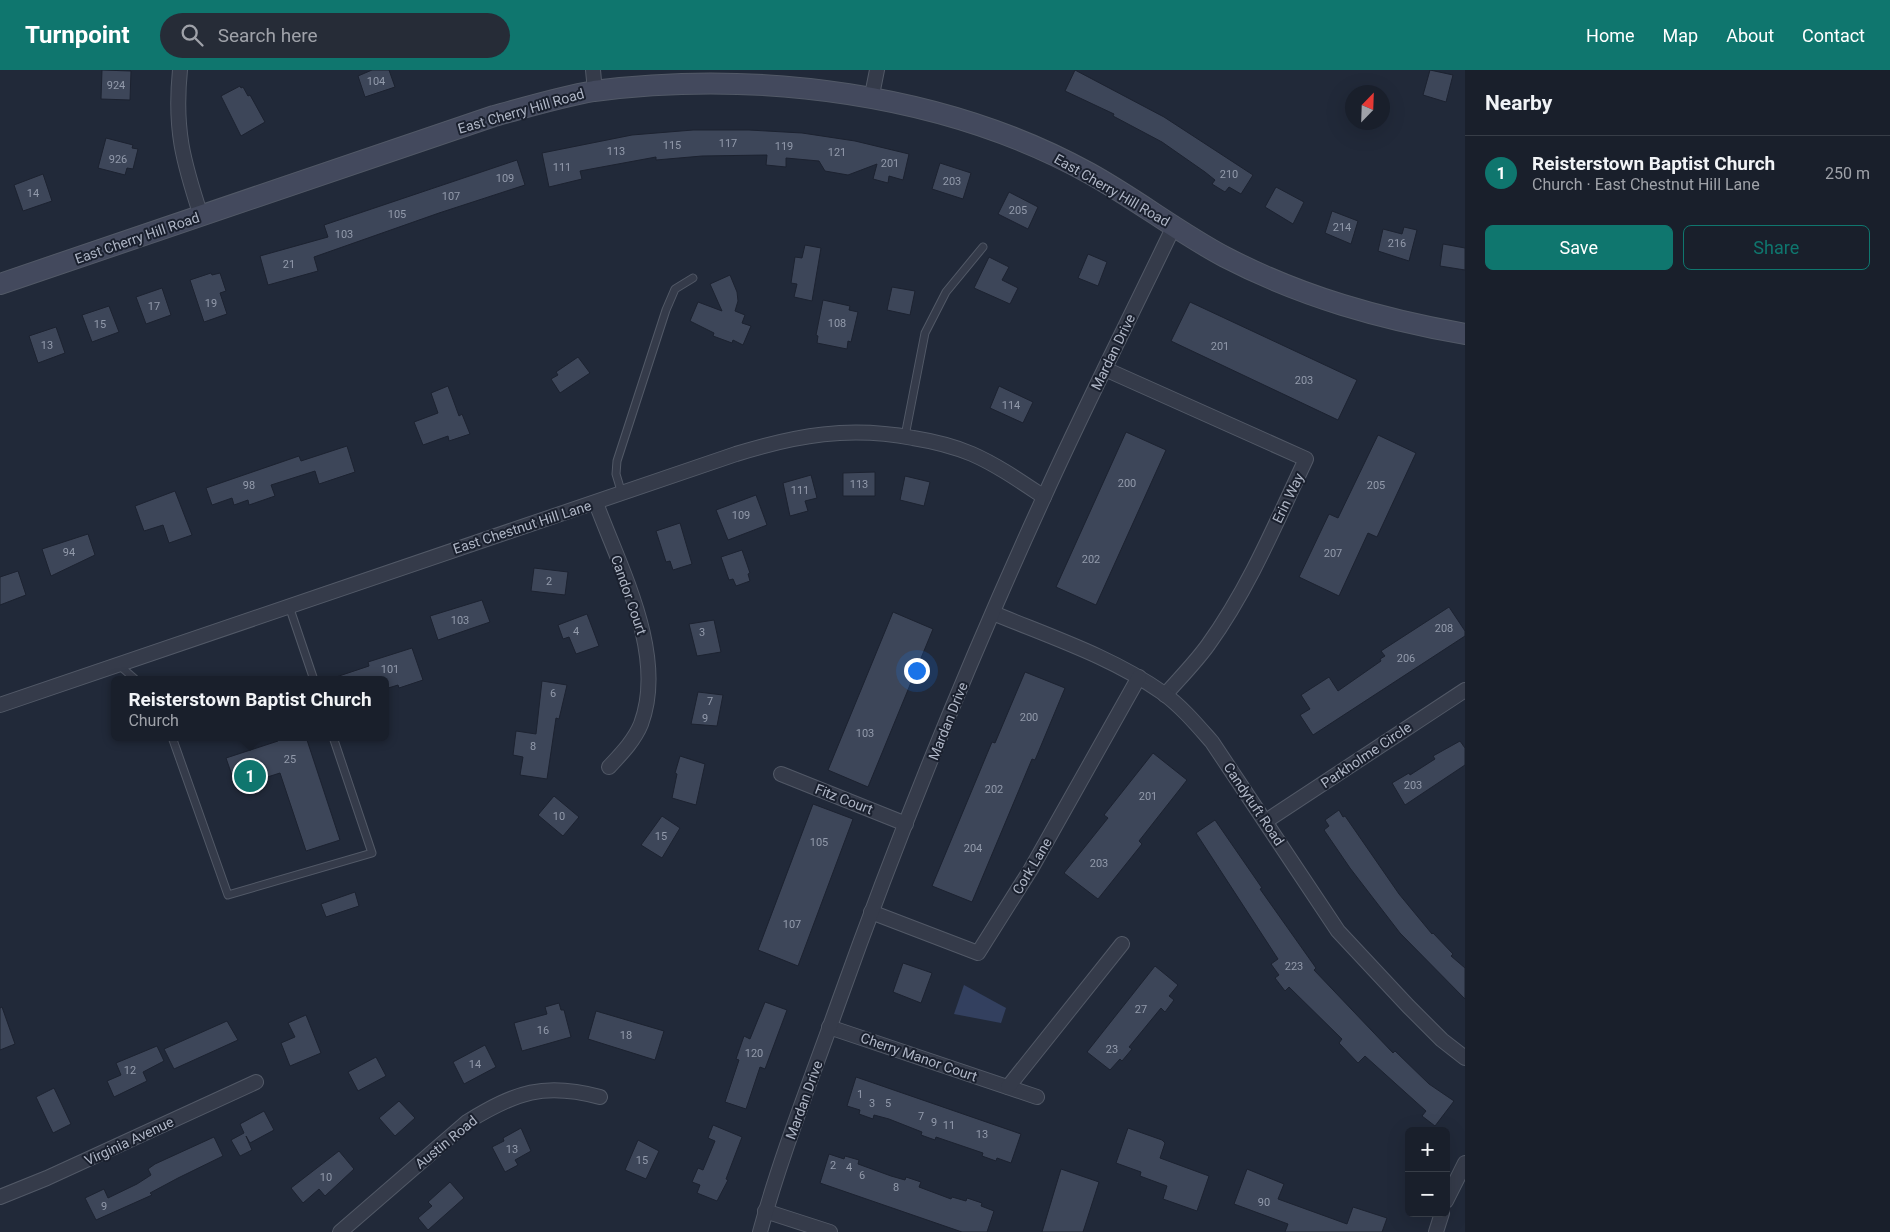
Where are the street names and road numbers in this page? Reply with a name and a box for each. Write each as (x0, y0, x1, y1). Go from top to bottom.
street label: East Cherry Hill Road (456, 85, 586, 137)
street label: East Cherry Hill Road (1051, 150, 1173, 230)
street label: East Cherry Hill Road (73, 209, 201, 267)
street label: Mardan Drive (1088, 311, 1138, 393)
street label: Erin Way (1269, 470, 1307, 526)
street label: East Chestnut Hill Lane (451, 497, 593, 557)
street label: Candor Court (608, 553, 650, 637)
street label: Mardan Drive (925, 680, 971, 762)
street label: Parkholme Circle (1318, 719, 1414, 791)
street label: Candytuft Road (1220, 760, 1288, 848)
street label: Fitz Court (813, 781, 876, 817)
street label: Cork Lane (1009, 835, 1055, 897)
street label: Cherry Manor Court (859, 1030, 980, 1085)
street label: Mardan Drive (782, 1058, 826, 1142)
street label: Austin Road (412, 1112, 480, 1172)
street label: Virginia Avenue (82, 1113, 176, 1169)

